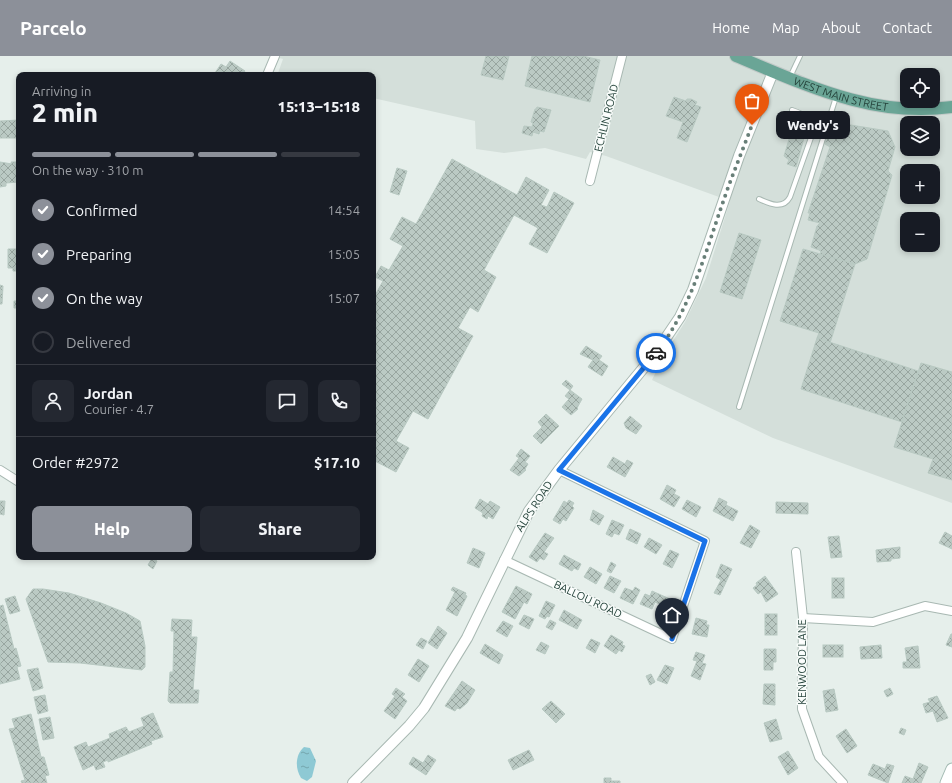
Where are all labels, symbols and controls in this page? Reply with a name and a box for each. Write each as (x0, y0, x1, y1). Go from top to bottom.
text: Parcelo (20, 17, 87, 39)
text: Home (712, 20, 750, 36)
text: Map (772, 20, 800, 36)
text: About (822, 20, 861, 36)
text: Contact (883, 20, 932, 36)
map controls (900, 68, 940, 252)
button: locate (900, 68, 940, 108)
street label: WEST MAIN STREET (792, 75, 889, 113)
street label: ECHLIN ROAD (592, 83, 620, 153)
text: Arriving in (32, 84, 91, 98)
pin (735, 84, 769, 125)
icon: bag (741, 90, 763, 112)
text: 2 min (32, 98, 98, 127)
text: 15:13–15:18 (277, 98, 360, 115)
callout: Wendy's (776, 111, 850, 139)
button: layers (900, 116, 940, 156)
text: Wendy's (787, 118, 839, 132)
text: On the way · 310 m (32, 163, 144, 177)
button: + (900, 164, 940, 204)
icon: check (32, 199, 54, 221)
text: Confirmed (66, 202, 138, 219)
text: 14:54 (327, 203, 360, 217)
button: − (900, 212, 940, 252)
icon: check (32, 243, 54, 265)
text: Preparing (66, 246, 132, 263)
text: 15:05 (327, 247, 360, 261)
icon: check (32, 287, 54, 309)
text: On the way (66, 290, 142, 307)
text: 15:07 (327, 291, 360, 305)
courier (636, 333, 676, 373)
text: Delivered (66, 334, 131, 351)
icon: car (645, 342, 667, 364)
button: person (32, 380, 74, 422)
button: chat (266, 380, 308, 422)
button: phone (318, 380, 360, 422)
text: Jordan (84, 385, 133, 402)
text: Courier · 4.7 (84, 402, 154, 416)
text: Order #2972 (32, 454, 119, 471)
text: $17.10 (314, 454, 360, 471)
street label: ALPS ROAD (513, 478, 555, 534)
button: Help (32, 506, 192, 552)
button: Share (200, 506, 360, 552)
street label: BALLOU ROAD (552, 578, 624, 620)
pin (655, 598, 689, 639)
icon: home (661, 604, 683, 626)
street label: KENWOOD LANE (796, 619, 808, 705)

